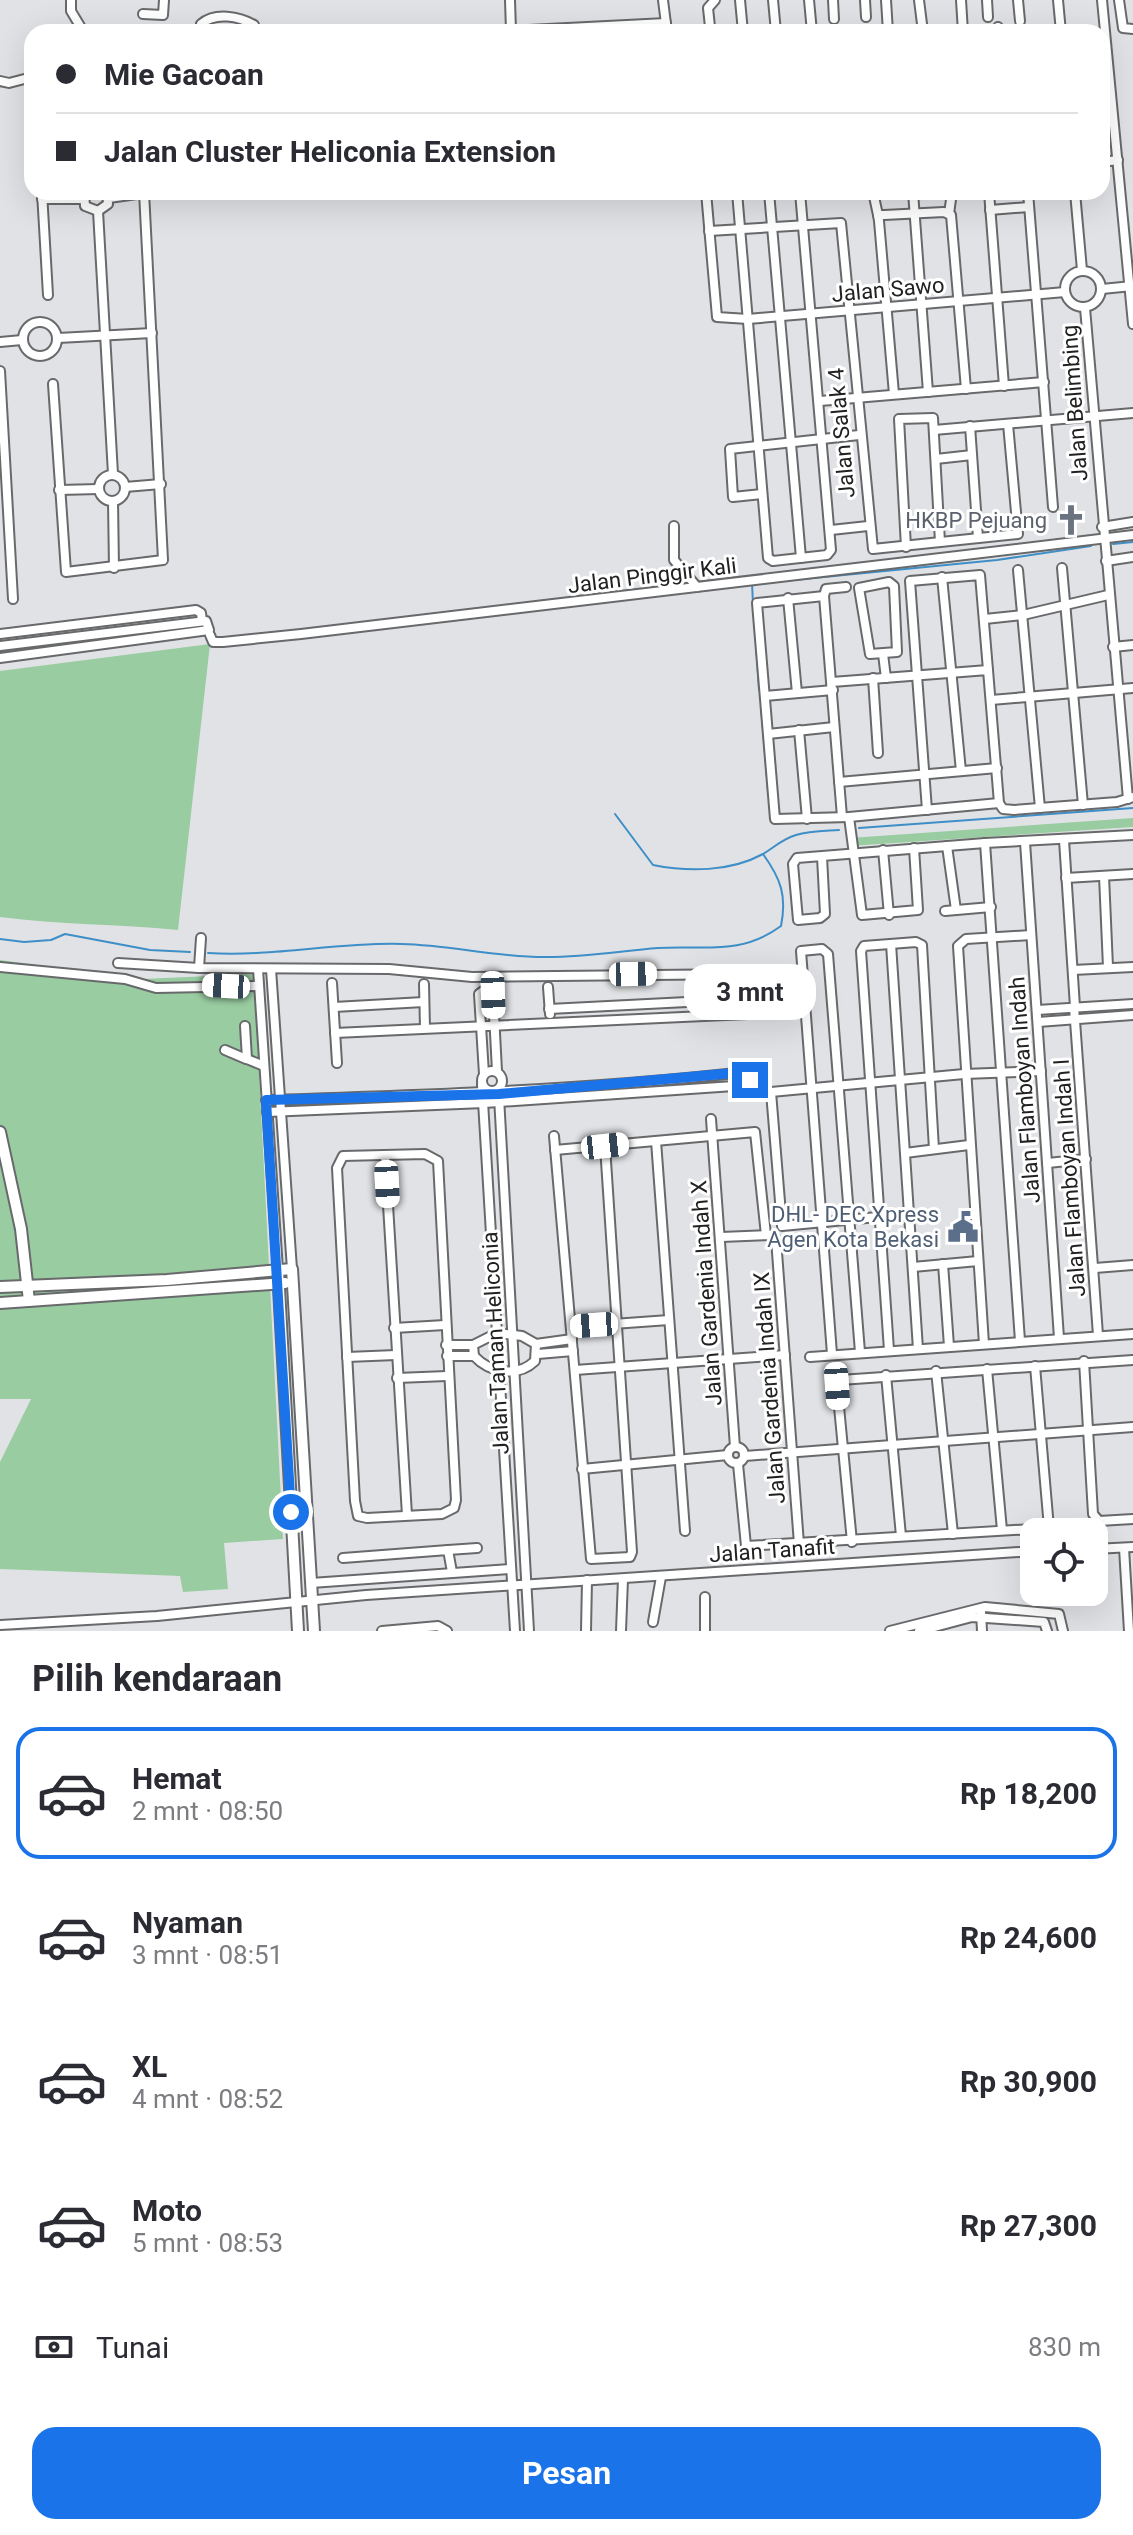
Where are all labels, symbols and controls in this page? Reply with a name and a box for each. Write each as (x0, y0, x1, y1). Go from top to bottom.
text: Mie Gacoan (104, 57, 264, 92)
text: Jalan Cluster Heliconia Extension (104, 134, 556, 169)
street label: Jalan Sawo (831, 272, 945, 307)
street label: Jalan Belimbing (1057, 324, 1092, 482)
street label: Jalan Salak 4 (823, 367, 860, 499)
church icon: HKBP Pejuang (1054, 503, 1088, 537)
place label: HKBP Pejuang (905, 508, 1047, 533)
street label: Jalan Pinggir Kali (566, 553, 738, 598)
car (609, 962, 657, 986)
callout: 3 mnt (684, 964, 816, 1020)
car (480, 971, 506, 1019)
car (201, 973, 251, 999)
street label: Jalan Flamboyan Indah (1004, 976, 1045, 1204)
text: 3 mnt (716, 977, 784, 1007)
street label: Jalan Flamboyan Indah I (1049, 1058, 1090, 1298)
route end (732, 1062, 768, 1098)
car (580, 1132, 630, 1160)
car (374, 1159, 400, 1209)
street label: Jalan Gardenia Indah X (686, 1179, 727, 1407)
place label: DHL- DEC Xpress Agen Kota Bekasi (767, 1202, 939, 1252)
public building icon: DHL- DEC Xpress Agen Kota Bekasi (946, 1210, 980, 1244)
street label: Jalan Taman Heliconia (477, 1231, 514, 1455)
street label: Jalan Gardenia Indah IX (749, 1271, 790, 1505)
car (569, 1311, 619, 1339)
car (823, 1361, 851, 1411)
route start (273, 1494, 309, 1530)
map controls (1020, 1518, 1108, 1606)
button: locate (1020, 1518, 1108, 1606)
street label: Jalan Tanafit (708, 1534, 836, 1567)
text: Pilih kendaraan (32, 1658, 282, 1700)
icon: car (36, 1757, 108, 1829)
text: Hemat (132, 1761, 222, 1796)
text: Rp 18,200 (960, 1776, 1097, 1811)
text: 2 mnt · 08:50 (132, 1796, 283, 1826)
icon: car (36, 1901, 108, 1973)
text: Nyaman (132, 1905, 243, 1940)
text: Rp 24,600 (960, 1920, 1097, 1955)
text: 3 mnt · 08:51 (132, 1940, 283, 1970)
icon: car (36, 2045, 108, 2117)
text: XL (132, 2049, 167, 2084)
text: Rp 30,900 (960, 2064, 1097, 2099)
text: 4 mnt · 08:52 (132, 2084, 283, 2114)
icon: car (36, 2189, 108, 2261)
text: Moto (132, 2193, 202, 2228)
text: Rp 27,300 (960, 2208, 1097, 2243)
text: 5 mnt · 08:53 (132, 2228, 283, 2258)
icon: cash (32, 2325, 76, 2369)
text: Tunai (96, 2330, 169, 2365)
text: 830 m (1028, 2332, 1101, 2362)
button: Pesan (32, 2427, 1101, 2519)

